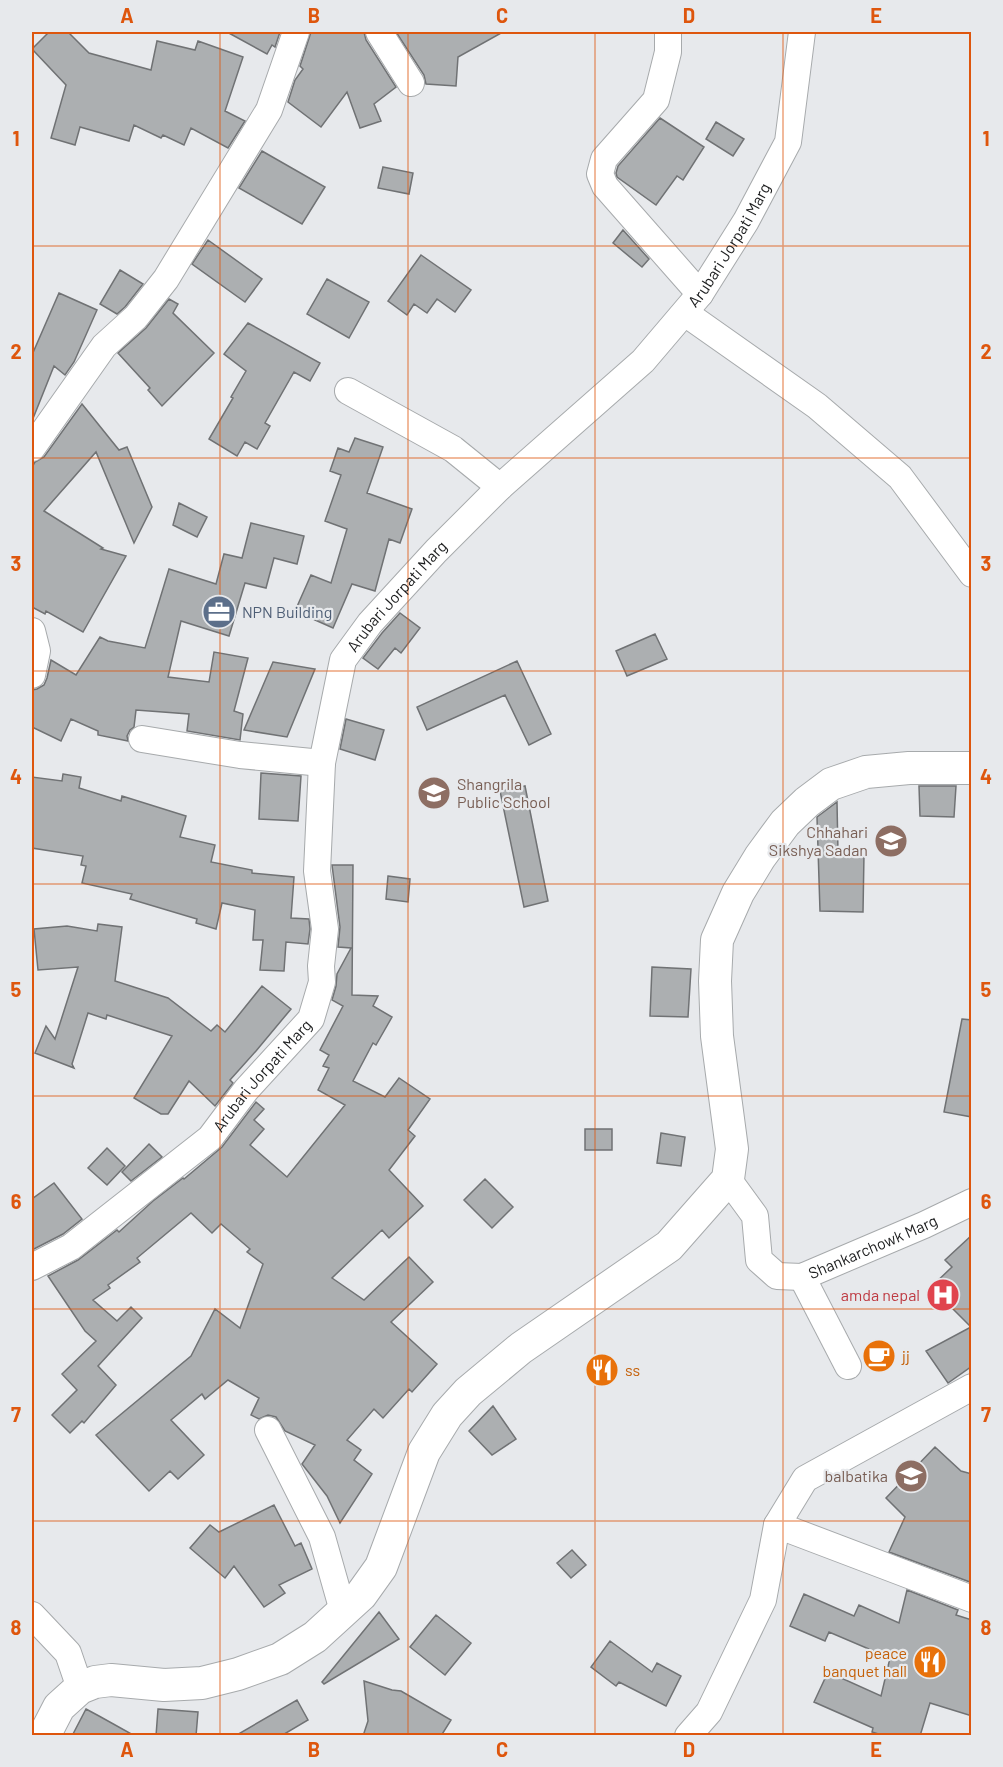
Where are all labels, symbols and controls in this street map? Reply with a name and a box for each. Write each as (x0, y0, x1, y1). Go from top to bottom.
text: A (120, 3, 134, 27)
text: B (308, 3, 320, 27)
text: C (496, 3, 508, 27)
text: D (683, 3, 695, 27)
text: E (870, 3, 882, 27)
text: 1 (12, 126, 20, 150)
text: 1 (982, 126, 990, 150)
street label: Arubari Jorpati Marg (683, 179, 774, 310)
text: 2 (10, 339, 22, 363)
text: 2 (980, 339, 992, 363)
street label: Arubari Jorpati Marg (342, 536, 450, 655)
text: 3 (11, 551, 21, 575)
text: 3 (981, 551, 991, 575)
office icon: NPN Building (201, 594, 237, 630)
place label: NPN Building (242, 602, 332, 621)
text: 4 (10, 764, 22, 788)
text: 4 (980, 764, 992, 788)
place label: Shangrila Public School (457, 774, 550, 811)
school or university icon: Shangrila Public School (416, 775, 452, 811)
place label: Chhahari Sikshya Sadan (769, 822, 868, 859)
school or university icon: Chhahari Sikshya Sadan (873, 823, 909, 859)
text: 5 (11, 977, 22, 1001)
text: 5 (981, 977, 992, 1001)
street label: Arubari Jorpati Marg (208, 1015, 315, 1135)
text: 6 (11, 1189, 22, 1213)
text: 6 (981, 1189, 992, 1213)
street label: Shankarchowk Marg (805, 1210, 940, 1282)
hospital icon: amda nepal (925, 1277, 961, 1313)
place label: amda nepal (841, 1285, 920, 1304)
cafe icon: jj (861, 1338, 897, 1374)
place label: jj (901, 1346, 910, 1365)
restaurant icon: ss (584, 1352, 620, 1388)
place label: ss (625, 1360, 640, 1379)
text: 7 (11, 1402, 21, 1426)
text: 7 (981, 1402, 991, 1426)
school or university icon: balbatika (893, 1458, 929, 1494)
place label: balbatika (825, 1466, 888, 1485)
text: 8 (11, 1615, 22, 1639)
text: 8 (981, 1615, 992, 1639)
place label: peace banquet hall (822, 1643, 907, 1680)
restaurant icon: peace banquet hall (912, 1644, 948, 1680)
text: A (120, 1737, 134, 1761)
text: B (308, 1737, 320, 1761)
text: C (496, 1737, 508, 1761)
text: D (683, 1737, 695, 1761)
text: E (870, 1737, 882, 1761)

